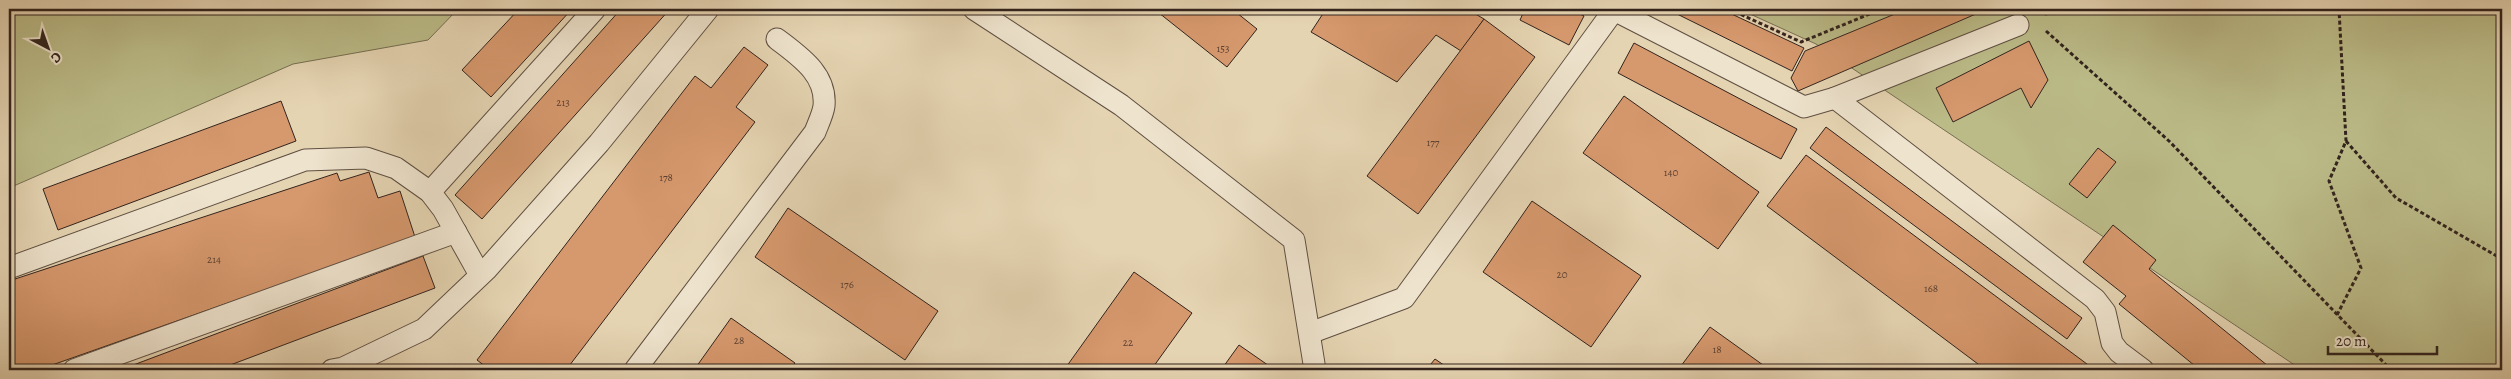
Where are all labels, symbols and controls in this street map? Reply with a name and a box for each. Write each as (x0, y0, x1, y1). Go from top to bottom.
north arrow (22, 22, 72, 72)
house number: 153 (1216, 41, 1230, 56)
text: С (46, 47, 66, 68)
house number: 213 (556, 95, 570, 110)
house number: 177 (1426, 135, 1440, 150)
house number: 140 (1664, 165, 1678, 180)
house number: 178 (659, 170, 673, 185)
house number: 214 (207, 252, 221, 267)
house number: 20 (1556, 267, 1568, 282)
house number: 176 (840, 277, 854, 292)
house number: 168 (1924, 281, 1938, 296)
scale bar (2328, 324, 2437, 356)
text: 20 m (2336, 331, 2367, 351)
house number: 28 (734, 333, 744, 348)
house number: 22 (1123, 335, 1133, 350)
house number: 18 (1712, 342, 1722, 357)

